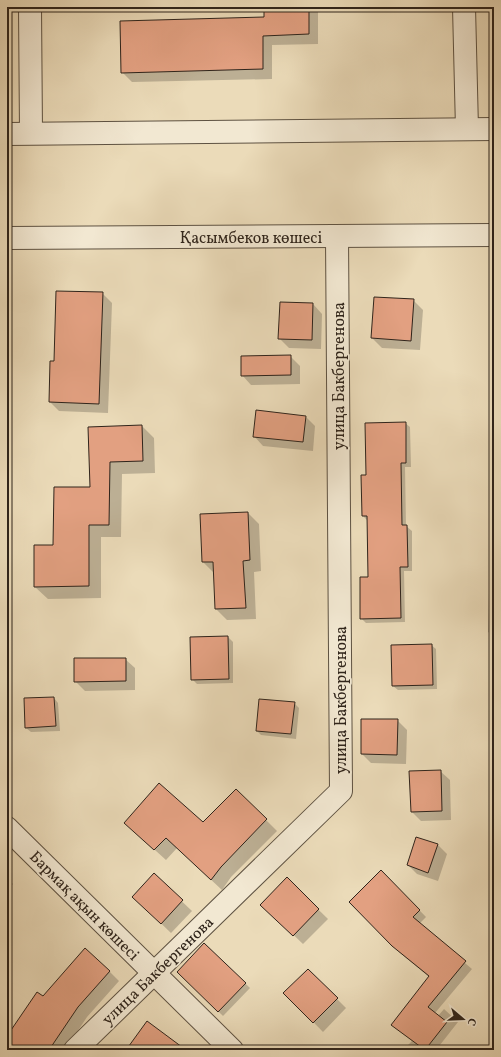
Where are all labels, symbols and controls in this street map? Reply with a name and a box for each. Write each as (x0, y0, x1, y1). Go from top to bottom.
street label: Қасымбеков көшесі (180, 228, 323, 250)
street label: улица Бакбергенова (329, 302, 351, 450)
street label: улица Бакбергенова (331, 626, 353, 774)
street label: Бармақ ақын көшесі (24, 847, 144, 966)
street label: улица Бакбергенова (97, 912, 219, 1031)
north arrow (443, 999, 483, 1039)
text: С (463, 1016, 479, 1028)

